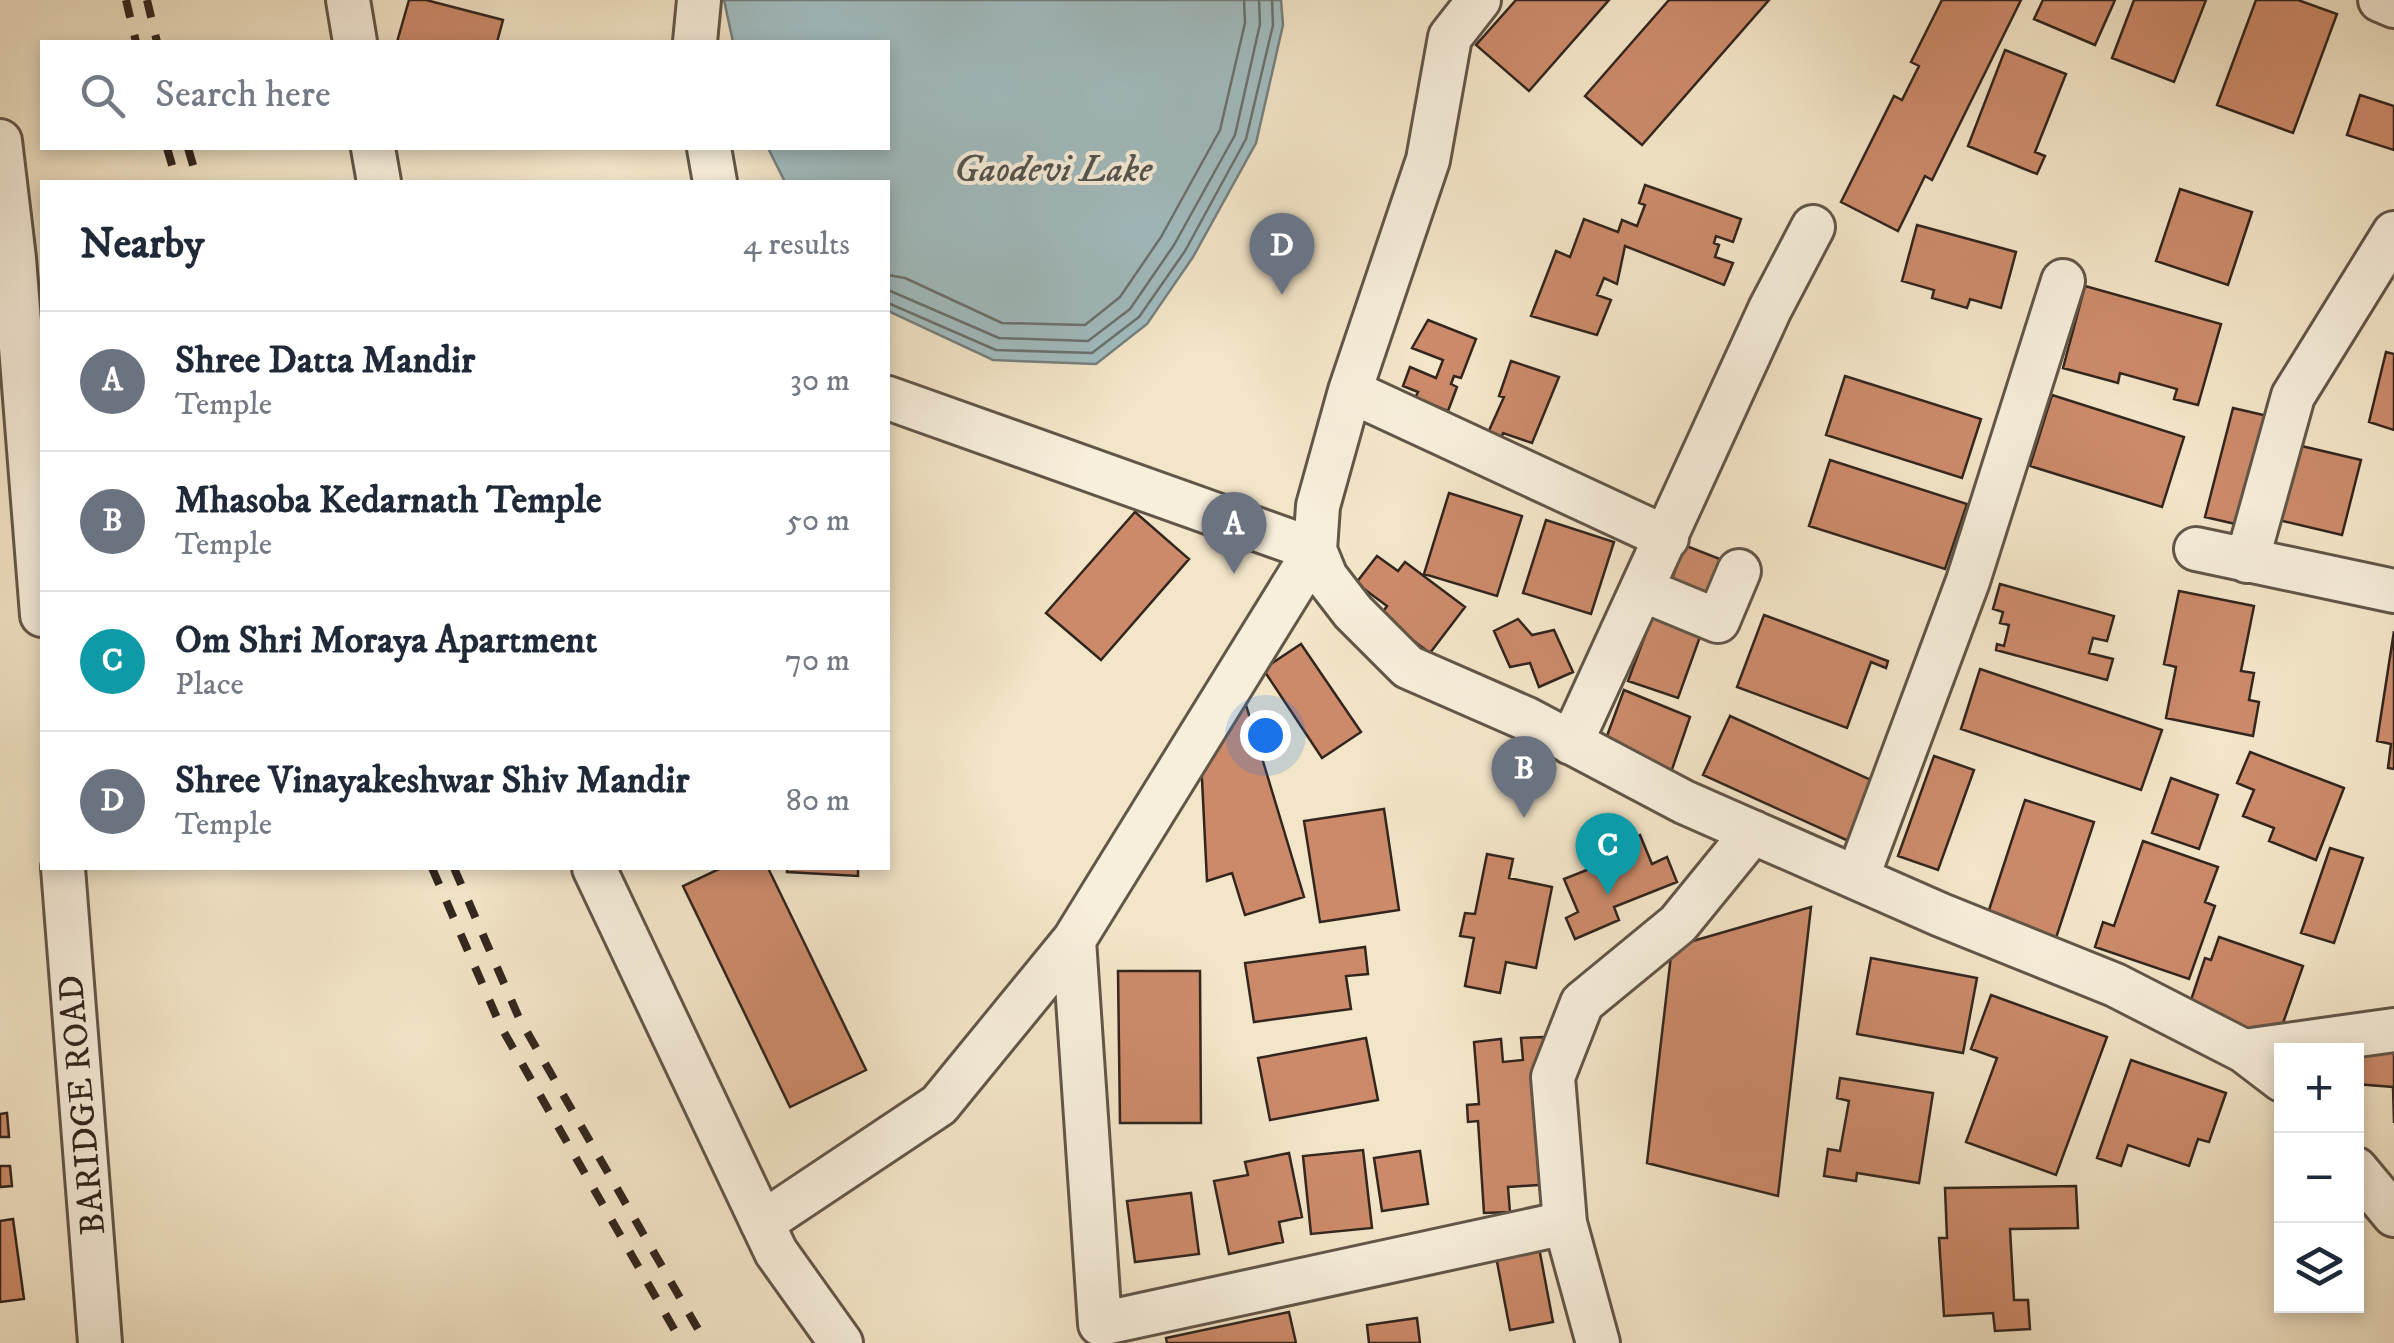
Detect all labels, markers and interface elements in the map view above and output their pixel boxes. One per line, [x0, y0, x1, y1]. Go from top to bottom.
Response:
search box [40, 40, 890, 150]
icon: search [75, 68, 130, 123]
text: Search here [155, 71, 331, 119]
water label: Gaodevi Lake [954, 146, 1153, 194]
pin: D [1250, 212, 1314, 295]
text: Nearby [80, 219, 204, 271]
text: 4 results [743, 225, 850, 265]
text: Shree Datta Mandir [175, 337, 475, 385]
text: A [102, 361, 123, 401]
text: 30 m [790, 361, 850, 401]
text: Temple [175, 385, 272, 425]
text: Mhasoba Kedarnath Temple [175, 477, 602, 525]
pin: A [1202, 492, 1266, 574]
text: B [102, 501, 123, 541]
text: 50 m [786, 501, 850, 541]
text: Temple [175, 525, 272, 565]
text: Om Shri Moraya Apartment [175, 617, 597, 665]
text: C [102, 641, 123, 681]
text: 70 m [785, 641, 850, 681]
text: Place [175, 665, 244, 705]
your location [1240, 710, 1291, 761]
pin: B [1492, 736, 1556, 818]
text: Shree Vinayakeshwar Shiv Mandir [175, 757, 689, 805]
text: D [101, 781, 124, 821]
text: 80 m [786, 781, 850, 821]
text: Temple [175, 805, 272, 845]
pin: C [1576, 812, 1640, 895]
street label: BARIDGE ROAD [50, 973, 116, 1237]
map controls [2274, 1043, 2364, 1313]
button: + [2274, 1043, 2364, 1133]
button: − [2274, 1133, 2364, 1223]
button: layers [2274, 1223, 2364, 1313]

